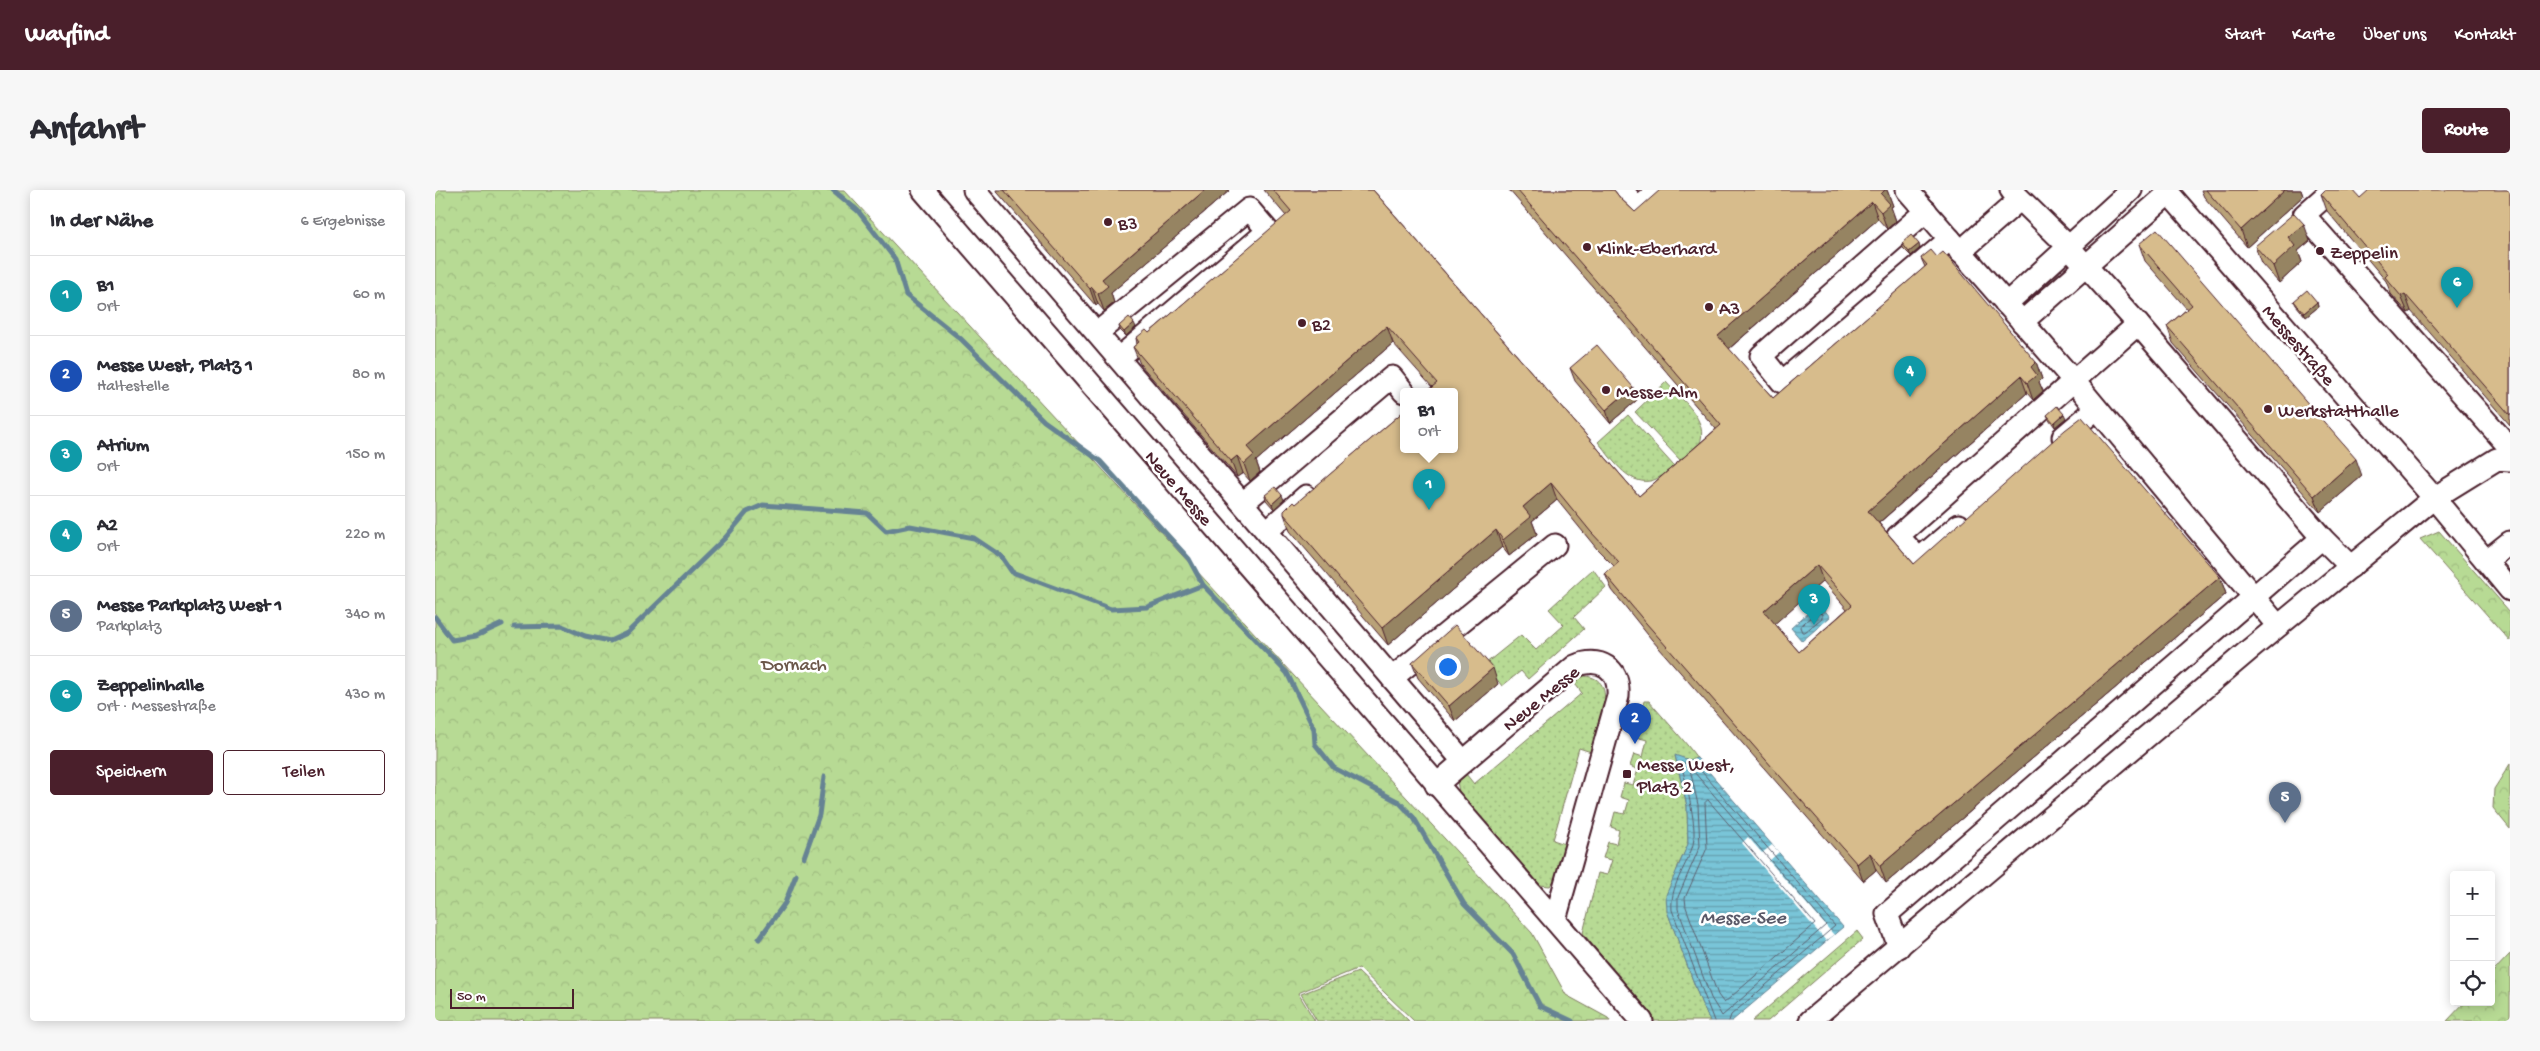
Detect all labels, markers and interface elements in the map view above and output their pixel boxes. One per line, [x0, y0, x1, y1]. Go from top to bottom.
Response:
text: Wayfind [25, 21, 109, 50]
text: Start [2225, 25, 2264, 46]
text: Karte [2292, 25, 2335, 46]
text: Über uns [2363, 25, 2426, 46]
text: Kontakt [2454, 25, 2515, 46]
button: Route [2422, 108, 2510, 153]
text: Anfahrt [30, 110, 143, 151]
text: In der Nähe [50, 210, 153, 235]
text: 6 Ergebnisse [301, 213, 385, 232]
place label: B3 [1117, 214, 1138, 237]
marker: B3 [1102, 216, 1114, 228]
place label: Klink-Eberhard [1597, 239, 1718, 262]
marker: Klink-Eberhard [1581, 241, 1593, 253]
place label: Zeppelin [2330, 243, 2398, 266]
marker: Zeppelin [2314, 245, 2326, 257]
pin: 6 [2441, 267, 2473, 308]
text: B1 [97, 275, 114, 298]
text: 1 [63, 286, 69, 305]
text: 60 m [353, 286, 385, 305]
text: Ort [97, 298, 119, 317]
place label: A3 [1719, 299, 1740, 322]
marker: A3 [1703, 301, 1715, 313]
street label: Messestraße [2256, 301, 2339, 392]
place label: B2 [1311, 315, 1331, 338]
marker: B2 [1296, 317, 1308, 329]
text: Messe West, Platz 1 [97, 355, 253, 378]
pin: 4 [1894, 356, 1926, 397]
text: 2 [62, 366, 70, 385]
text: 80 m [352, 366, 385, 385]
text: Haltestelle [97, 378, 169, 397]
place label: Messe-Alm [1616, 382, 1698, 405]
marker: Messe-Alm [1600, 384, 1612, 396]
popup [1400, 388, 1458, 453]
text: B1 [1418, 400, 1435, 423]
place label: Werkstatthalle [2278, 401, 2399, 424]
marker: Werkstatthalle [2262, 403, 2274, 415]
text: Ort [1418, 423, 1440, 442]
text: Atrium [97, 435, 149, 458]
text: 3 [62, 446, 70, 465]
text: 150 m [346, 446, 385, 465]
street label: Neue Messe [1138, 447, 1216, 532]
text: Ort [97, 458, 119, 477]
pin: 1 [1413, 469, 1445, 510]
text: A2 [97, 515, 118, 538]
text: 4 [62, 526, 70, 545]
text: 220 m [345, 526, 385, 545]
text: Ort [97, 538, 119, 557]
pin: 3 [1798, 584, 1830, 625]
text: Messe Parkplatz West 1 [97, 595, 282, 618]
text: 5 [62, 606, 70, 625]
text: 340 m [345, 606, 385, 625]
text: Parkplatz [97, 618, 161, 637]
your location [1435, 654, 1461, 680]
park label: Dornach [759, 655, 827, 678]
street label: Neue Messe [1499, 662, 1585, 738]
text: Zeppelinhalle [97, 675, 204, 698]
text: 6 [62, 686, 70, 705]
text: 430 m [345, 686, 385, 705]
text: Ort · Messestraße [97, 698, 216, 717]
pin: 2 [1619, 703, 1651, 744]
button: Speichern [50, 750, 213, 795]
button: Teilen [223, 750, 385, 795]
place label: Messe West, Platz 2 [1636, 755, 1735, 800]
marker: Messe West, Platz 2 [1621, 768, 1633, 780]
pin: 5 [2269, 782, 2301, 823]
map controls [2450, 871, 2495, 1006]
button: + [2450, 871, 2495, 916]
water label: Messe-See [1700, 908, 1786, 931]
button: − [2450, 916, 2495, 961]
button: locate [2450, 961, 2495, 1006]
scale bar [450, 986, 574, 1009]
text: 50 m [457, 989, 486, 1006]

